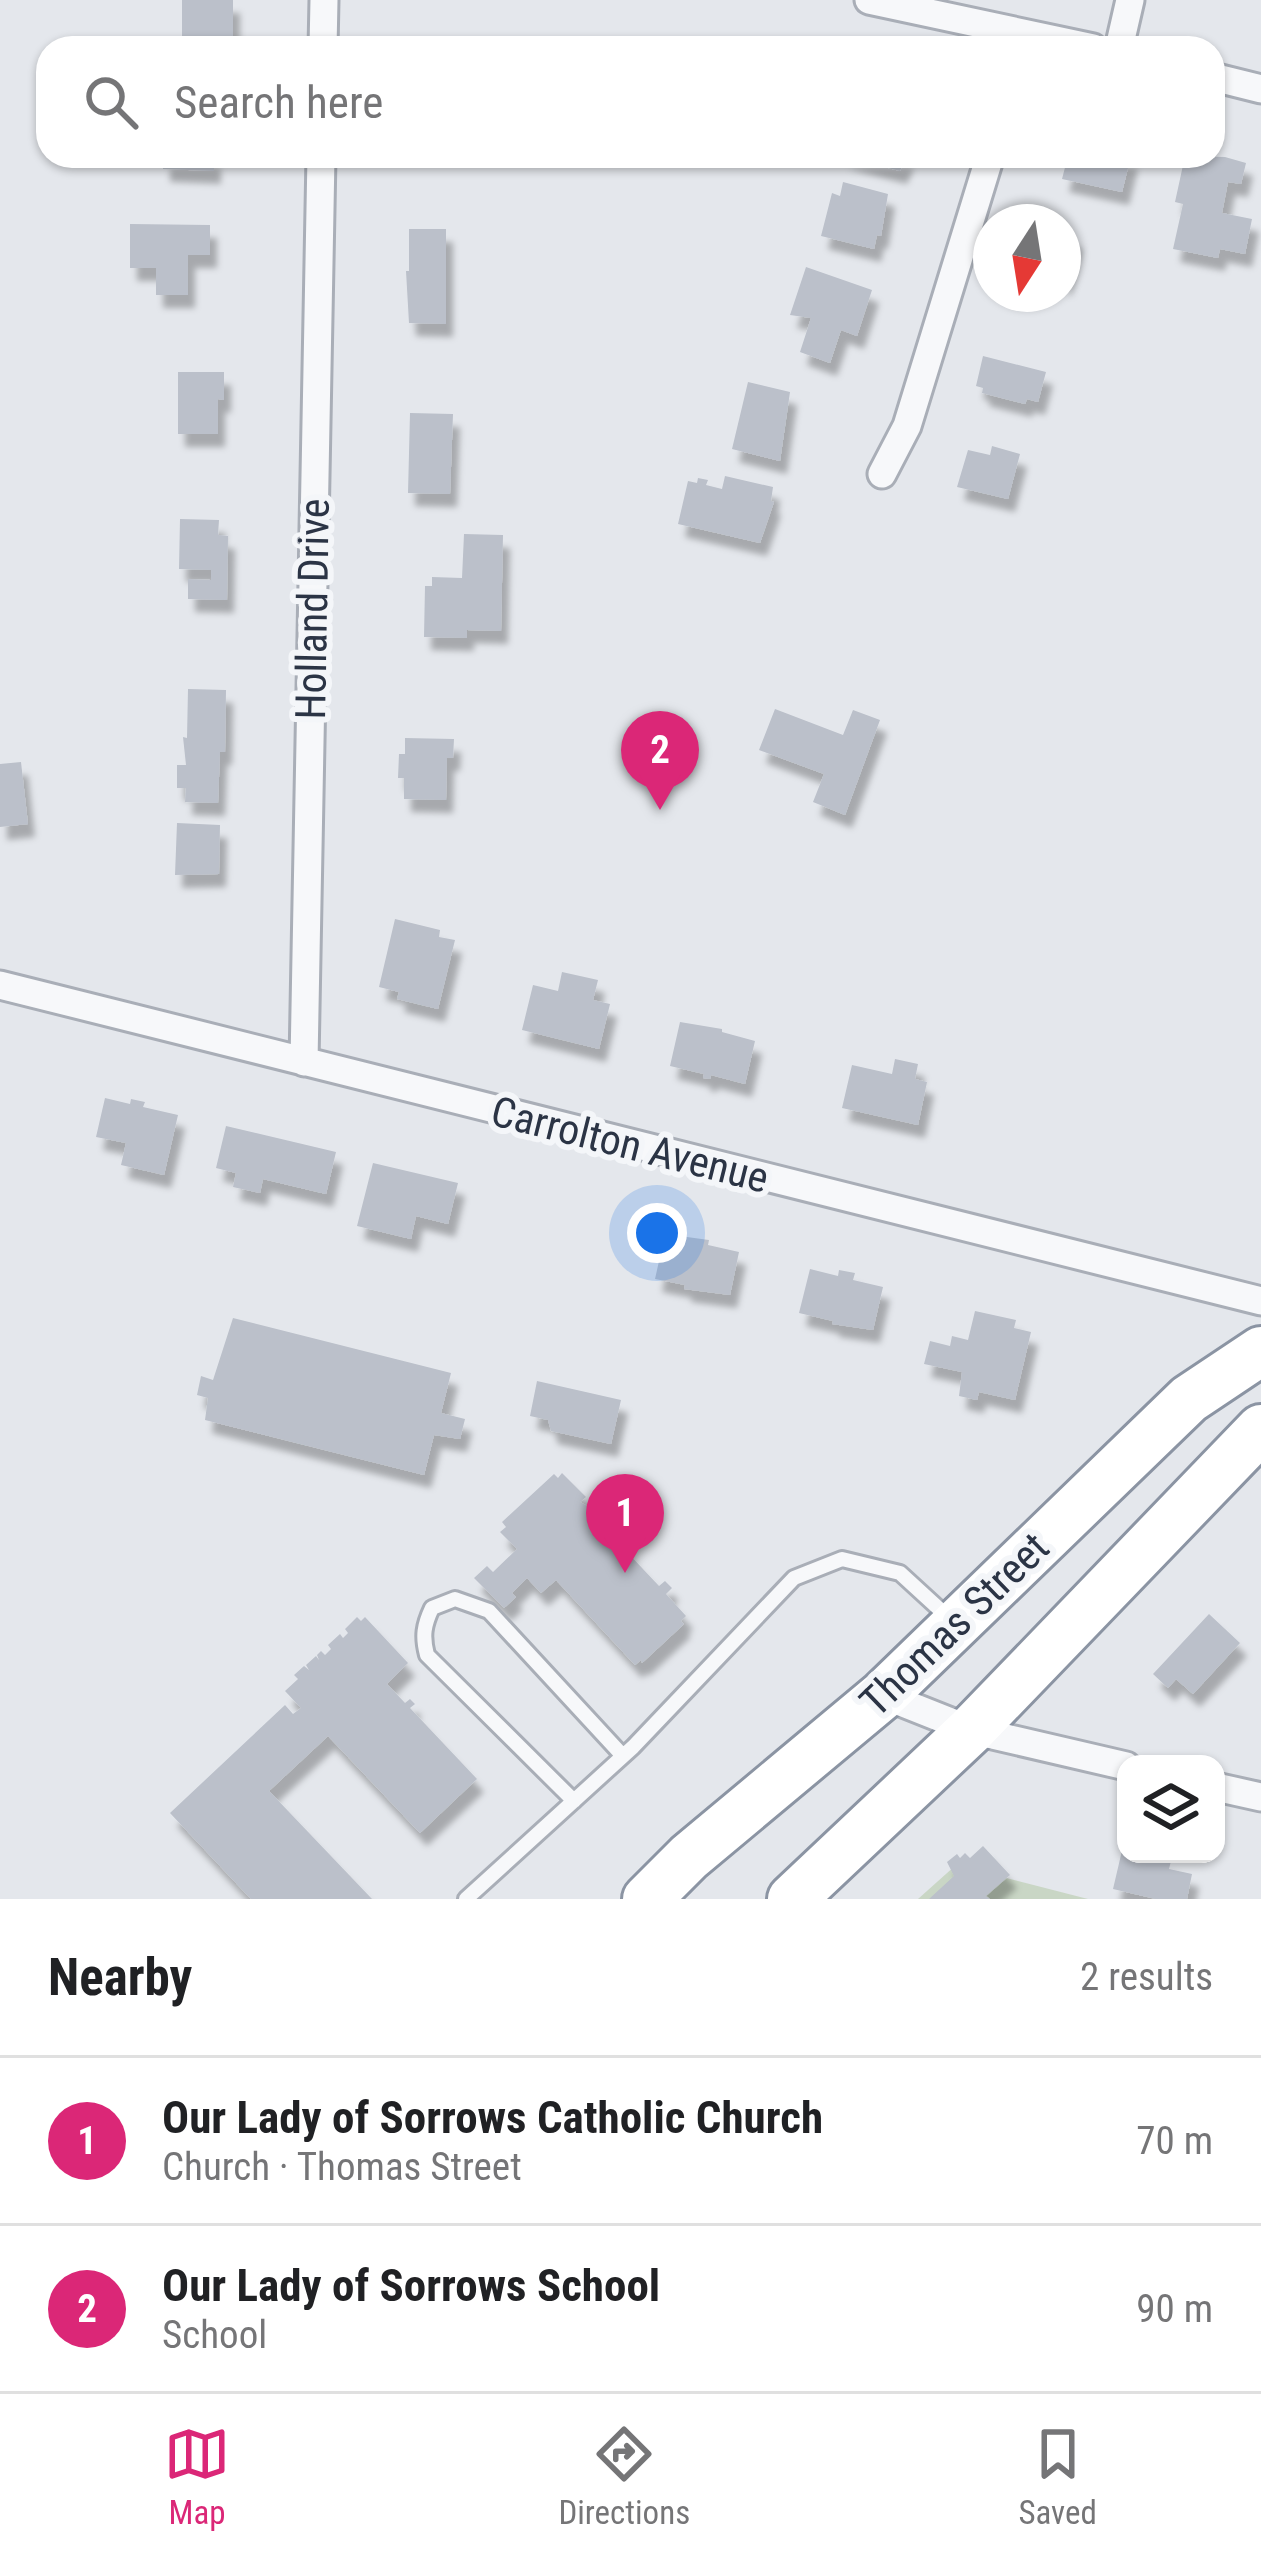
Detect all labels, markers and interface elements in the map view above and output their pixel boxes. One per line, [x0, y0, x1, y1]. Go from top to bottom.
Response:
search box [36, 36, 1225, 168]
icon: search [78, 69, 144, 135]
text: Search here [174, 76, 383, 129]
north arrow [973, 204, 1081, 312]
street label: Holland Drive [286, 498, 339, 720]
pin: 2 [621, 711, 699, 810]
street label: Carrolton Avenue [486, 1086, 774, 1203]
your location [627, 1203, 687, 1263]
pin: 1 [586, 1474, 664, 1573]
street label: Thomas Street [850, 1523, 1058, 1726]
map controls [1117, 1755, 1225, 1863]
button: layers [1117, 1755, 1225, 1863]
text: Nearby [48, 1948, 192, 2007]
text: 2 results [1080, 1954, 1213, 2000]
text: Our Lady of Sorrows Catholic Church [162, 2091, 823, 2144]
text: 1 [77, 2118, 97, 2164]
text: 70 m [1136, 2118, 1213, 2164]
text: Church · Thomas Street [162, 2144, 522, 2190]
text: Our Lady of Sorrows School [162, 2259, 660, 2312]
text: 2 [77, 2286, 97, 2332]
text: 90 m [1136, 2286, 1213, 2332]
text: School [162, 2312, 267, 2358]
tab: Map [164, 2421, 230, 2532]
tab: Directions [558, 2421, 690, 2532]
tab: Saved [1018, 2421, 1097, 2532]

